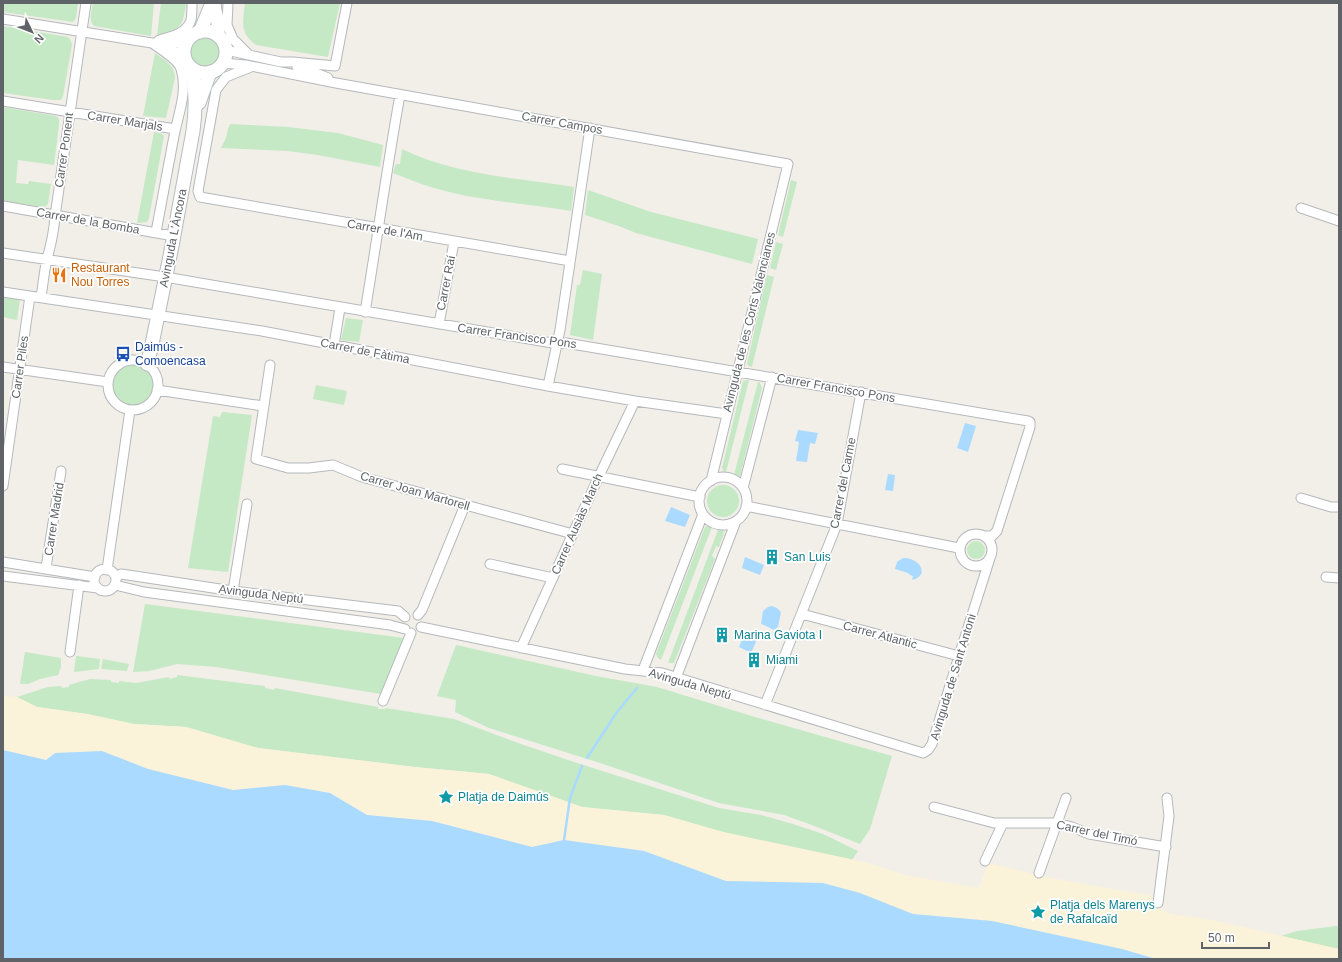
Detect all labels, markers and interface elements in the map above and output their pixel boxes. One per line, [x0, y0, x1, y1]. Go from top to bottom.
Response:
north arrow [12, 12, 52, 52]
text: N [32, 32, 46, 46]
street label: Carrer Marjals [86, 108, 164, 134]
street label: Carrer Campos [520, 109, 604, 137]
street label: Carrer Ponent [52, 111, 76, 188]
street label: Avinguda L'Àncora [156, 187, 189, 288]
street label: Carrer de la Bomba [35, 205, 141, 237]
street label: Carrer de l'Am [346, 216, 424, 244]
street label: Avinguda de les Corts Valencianes [720, 231, 778, 413]
street label: Carrer Raí [434, 254, 458, 312]
place label: Restaurant Nou Torres [71, 261, 130, 289]
restaurant icon: Restaurant Nou Torres [50, 266, 68, 284]
street label: Carrer Francisco Pons [457, 321, 577, 351]
street label: Carrer Piles [9, 335, 31, 399]
street label: Carrer de Fàtima [319, 335, 411, 367]
place label: Daimús - Comoencasa [135, 340, 206, 368]
bus stop icon: Daimús - Comoencasa [114, 345, 132, 363]
street label: Carrer Francisco Pons [776, 371, 896, 405]
street label: Carrer del Carme [827, 436, 859, 530]
street label: Carrer Joan Martorell [359, 469, 471, 513]
street label: Carrer Ausiàs March [548, 471, 606, 577]
street label: Carrer Madrid [41, 481, 67, 557]
building icon: San Luis [763, 548, 781, 566]
place label: San Luis [784, 550, 831, 564]
street label: Avinguda Neptú [218, 582, 304, 606]
street label: Avinguda de Sant Antoni [927, 612, 979, 742]
street label: Carrer Atlantic [841, 618, 919, 652]
building icon: Marina Gaviota I [713, 626, 731, 644]
place label: Marina Gaviota I [734, 628, 822, 642]
building icon: Miami [745, 651, 763, 669]
place label: Miami [766, 653, 798, 667]
street label: Avinguda Neptú [647, 666, 733, 702]
place icon: Platja de Daimús [437, 788, 455, 806]
place label: Platja de Daimús [458, 790, 549, 804]
street label: Carrer del Timó [1055, 818, 1139, 849]
place label: Platja dels Marenys de Rafalcaïd [1050, 898, 1155, 926]
place icon: Platja dels Marenys de Rafalcaïd [1029, 903, 1047, 921]
scale bar [1202, 924, 1269, 950]
text: 50 m [1208, 931, 1235, 945]

